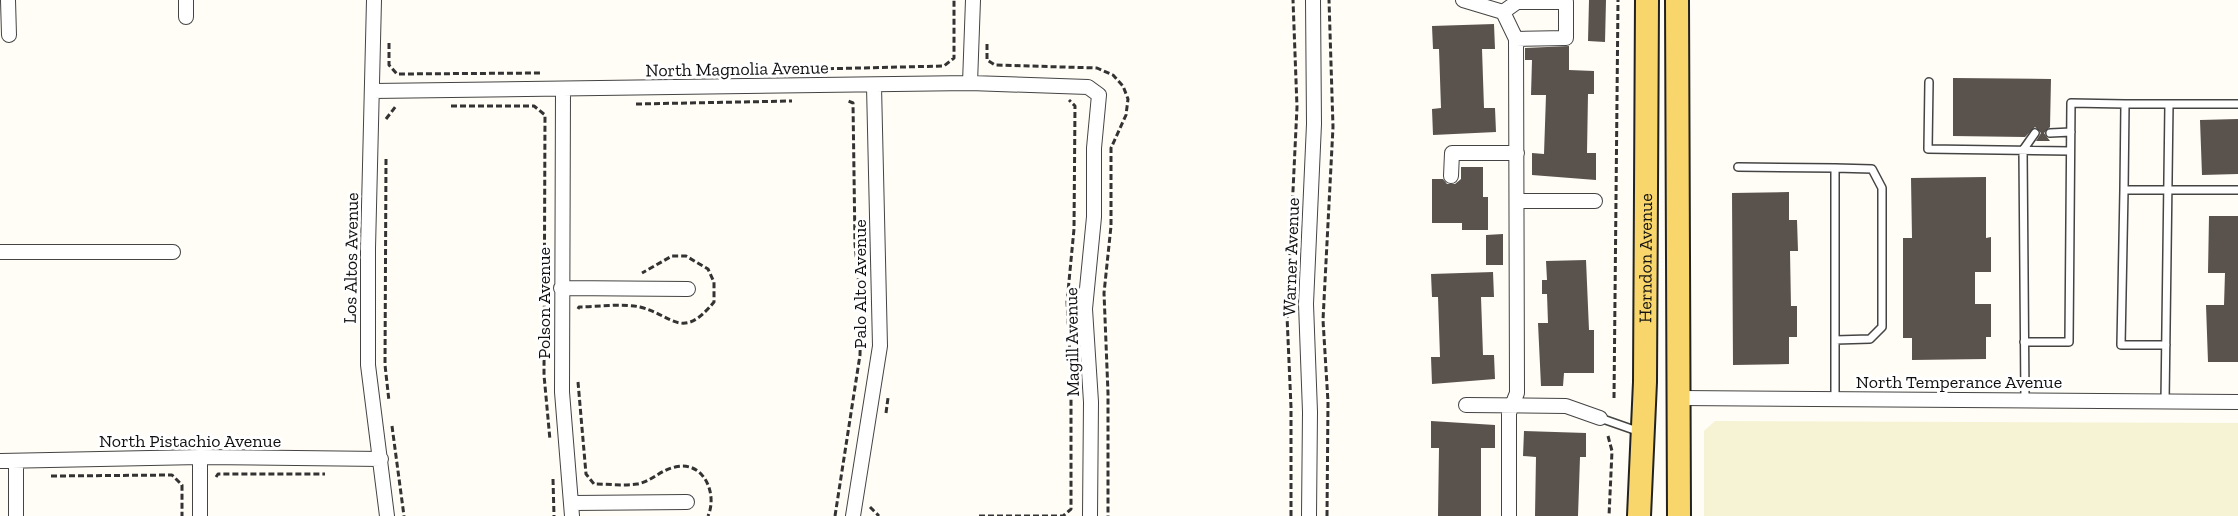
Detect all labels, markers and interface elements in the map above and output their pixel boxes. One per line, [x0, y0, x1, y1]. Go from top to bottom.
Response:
street label: North Magnolia Avenue [645, 56, 829, 82]
street label: Los Altos Avenue [339, 192, 363, 324]
street label: Herndon Avenue [1634, 193, 1657, 323]
street label: Warner Avenue [1278, 197, 1304, 317]
street label: Palo Alto Avenue [849, 219, 871, 349]
street label: Polson Avenue [533, 247, 555, 359]
street label: Magill Avenue [1060, 287, 1084, 397]
street label: North Temperance Avenue [1856, 371, 2062, 393]
street label: North Pistachio Avenue [99, 430, 281, 452]

